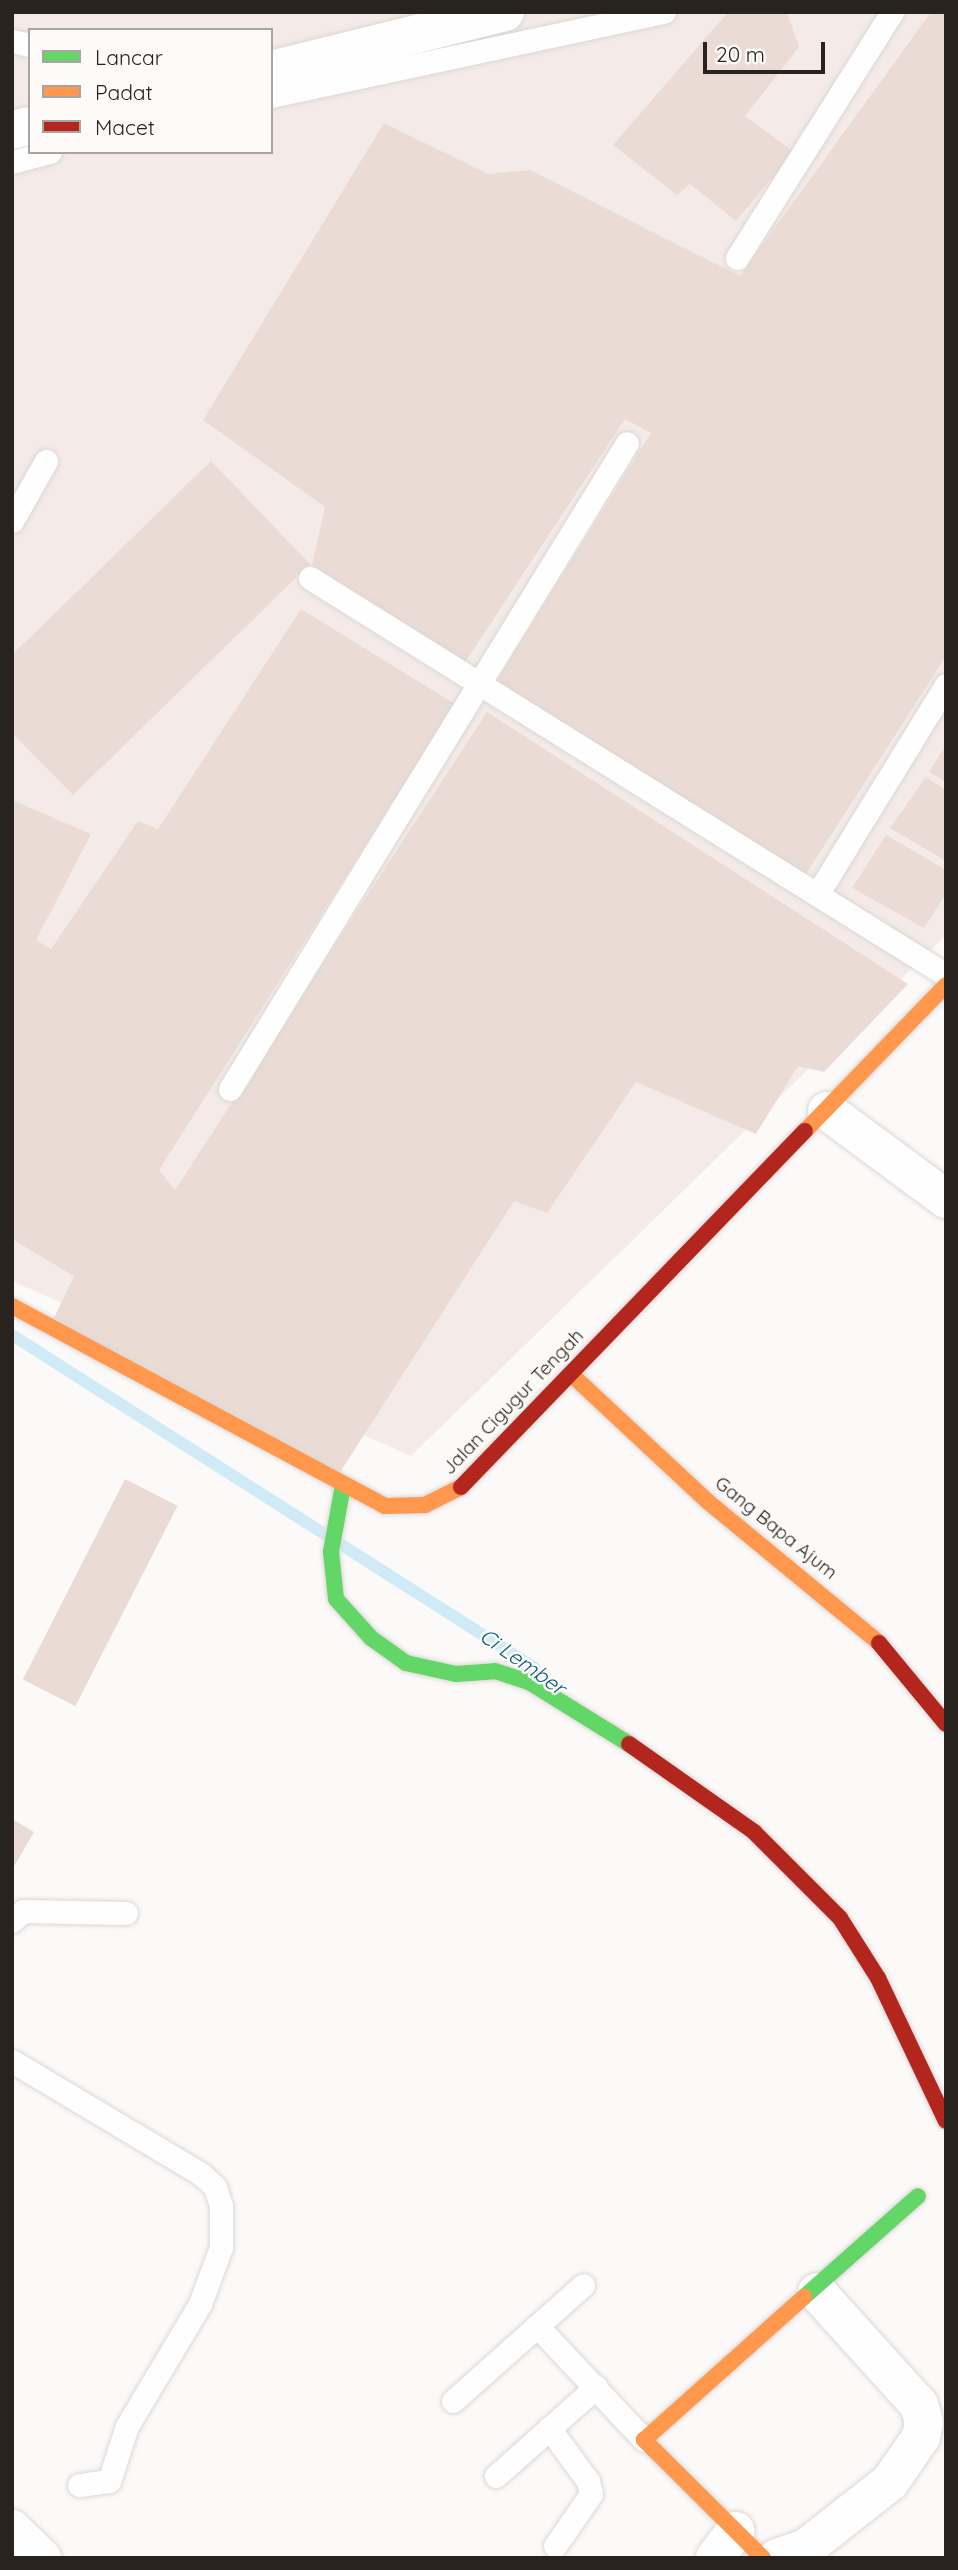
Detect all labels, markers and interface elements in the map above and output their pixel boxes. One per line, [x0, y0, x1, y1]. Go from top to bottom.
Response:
legend [28, 28, 273, 154]
scale bar [706, 28, 828, 72]
text: 20 m [716, 41, 765, 67]
text: Lancar [95, 44, 163, 70]
text: Padat [95, 79, 153, 105]
text: Macet [95, 114, 155, 140]
street label: Jalan Cigugur Tengah [438, 1325, 588, 1479]
street label: Gang Bapa Ajum [710, 1472, 842, 1584]
water label: Ci Lember [475, 1622, 571, 1700]

